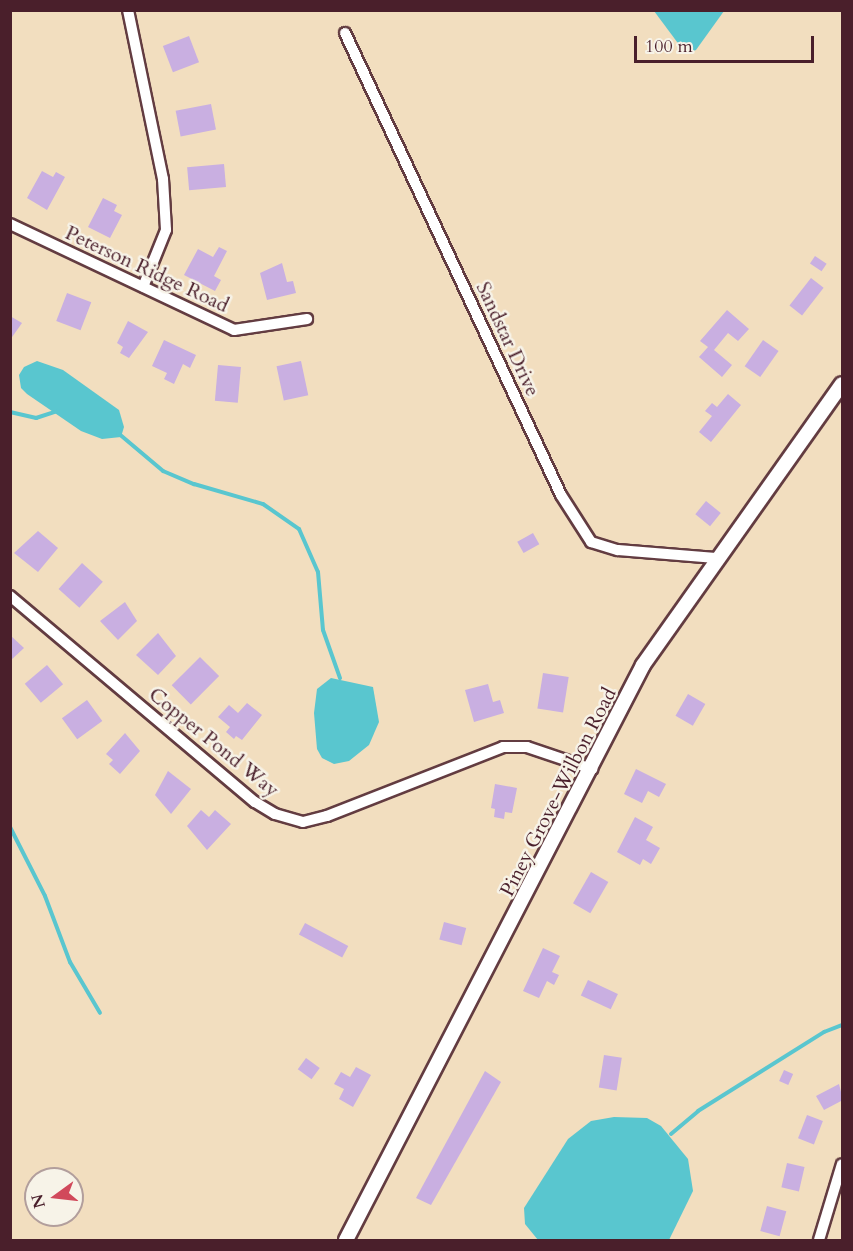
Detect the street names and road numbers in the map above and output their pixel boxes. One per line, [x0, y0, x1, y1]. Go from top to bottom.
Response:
street label: Peterson Ridge Road [61, 221, 233, 317]
street label: Sandstar Drive [471, 278, 545, 400]
street label: Copper Pond Way [144, 682, 284, 802]
street label: Piney Grove-Wilbon Road [495, 684, 621, 900]

